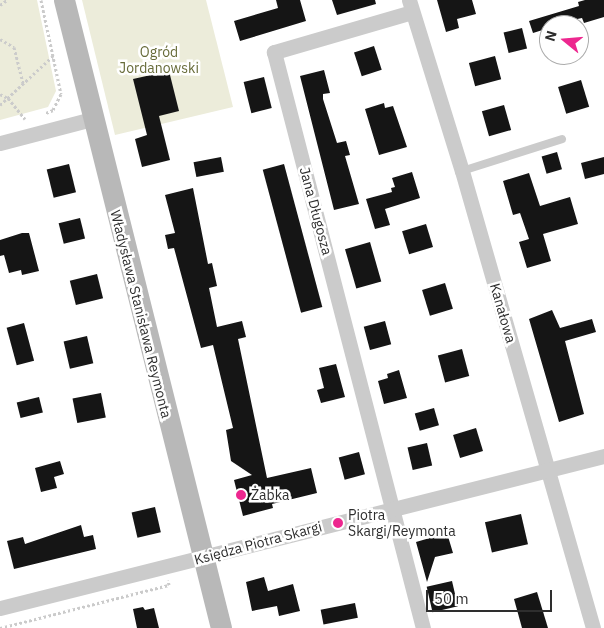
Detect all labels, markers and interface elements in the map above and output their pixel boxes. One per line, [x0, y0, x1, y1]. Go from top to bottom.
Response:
north arrow [539, 15, 589, 65]
text: N [541, 28, 561, 43]
park label: Ogród Jordanowski [119, 44, 199, 76]
street label: Jana Długosza [296, 165, 336, 257]
street label: Władysława Stanisława Reymonta [107, 208, 175, 420]
street label: Kanałowa [486, 281, 520, 345]
place label: Żabka [251, 487, 289, 503]
marker: Żabka [235, 489, 247, 501]
place label: Piotra Skargi/Reymonta [348, 507, 456, 540]
marker: Piotra Skargi/Reymonta [332, 517, 344, 529]
street label: Księdza Piotra Skargi [192, 518, 324, 568]
scale bar [429, 580, 555, 612]
text: 50 m [434, 589, 469, 608]

